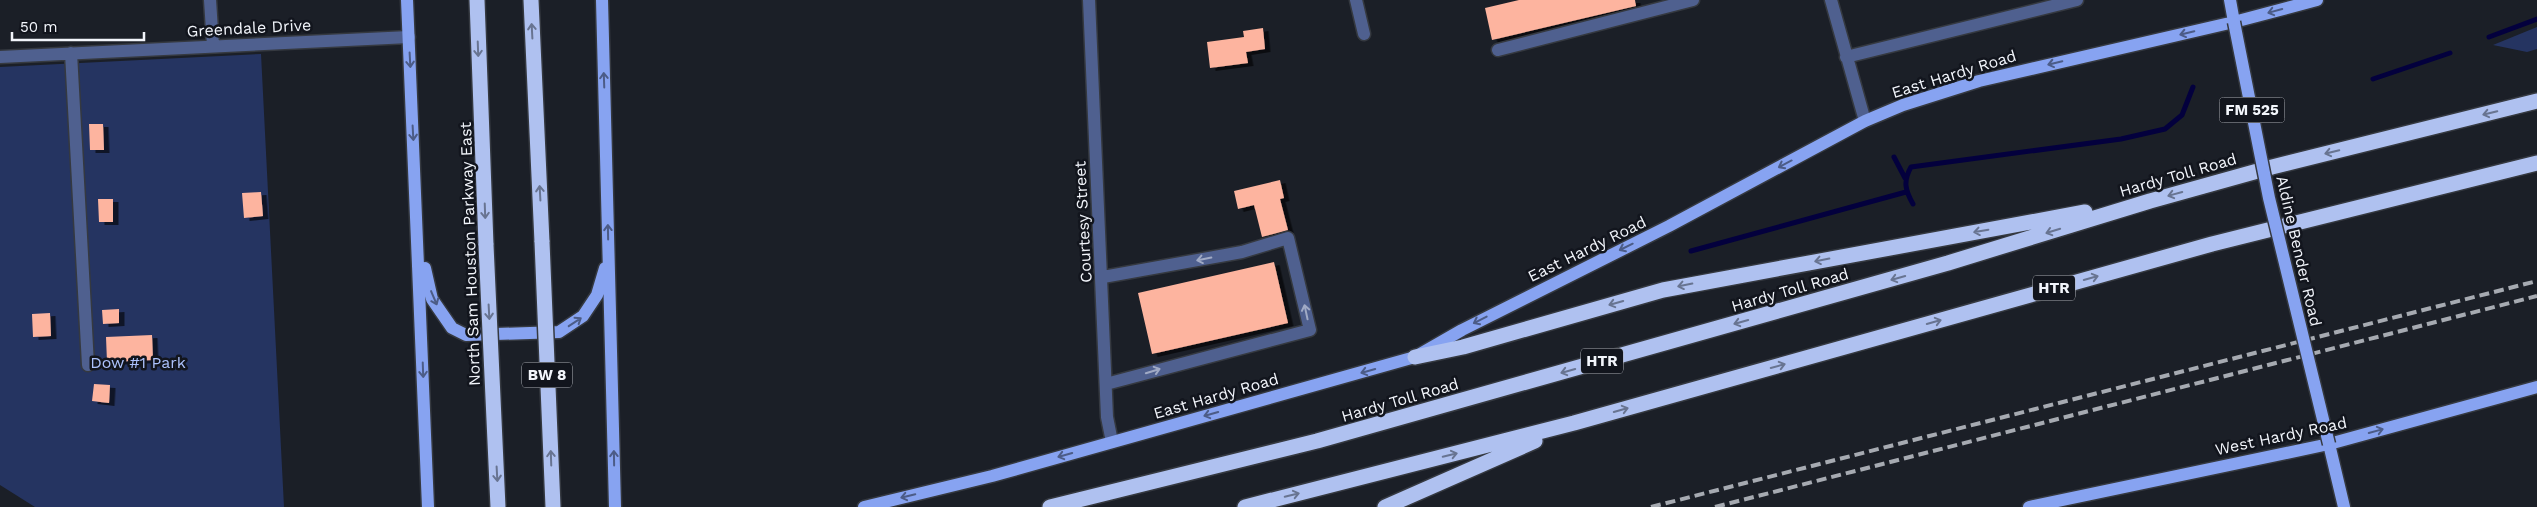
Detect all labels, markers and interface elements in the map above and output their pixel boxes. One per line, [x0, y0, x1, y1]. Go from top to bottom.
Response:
one-way arrow [2268, 7, 2284, 16]
scale bar [12, 10, 145, 42]
street label: Greendale Drive [186, 15, 312, 41]
text: 50 m [20, 18, 57, 36]
one-way arrow [528, 23, 537, 39]
one-way arrow [2179, 29, 2195, 38]
one-way arrow [474, 40, 483, 56]
street label: East Hardy Road [1889, 46, 2019, 102]
one-way arrow [405, 52, 415, 68]
one-way arrow [2048, 59, 2064, 68]
one-way arrow [600, 72, 609, 88]
road number: FM 525 [2220, 98, 2284, 122]
one-way arrow [2482, 109, 2498, 118]
street label: North Sam Houston Parkway East [456, 121, 484, 386]
one-way arrow [409, 125, 418, 141]
one-way arrow [2325, 148, 2341, 157]
street label: Hardy Toll Road [2117, 149, 2239, 201]
street label: Courtesy Street [1070, 160, 1096, 283]
one-way arrow [1778, 160, 1793, 169]
street label: Aldine Bender Road [2272, 174, 2326, 328]
one-way arrow [535, 186, 544, 202]
one-way arrow [2167, 189, 2183, 199]
one-way arrow [480, 203, 489, 219]
street label: East Hardy Road [1525, 212, 1649, 286]
one-way arrow [604, 225, 613, 241]
one-way arrow [1974, 226, 1990, 236]
one-way arrow [2046, 226, 2062, 236]
one-way arrow [1618, 243, 1633, 253]
one-way arrow [1196, 255, 1212, 264]
one-way arrow [1814, 255, 1830, 265]
street label: Hardy Toll Road [1729, 264, 1851, 316]
one-way arrow [1890, 273, 1906, 283]
one-way arrow [2082, 273, 2098, 283]
road number: HTR [2033, 276, 2075, 300]
one-way arrow [1678, 281, 1694, 291]
one-way arrow [429, 290, 439, 305]
one-way arrow [1608, 299, 1624, 308]
one-way arrow [485, 303, 494, 319]
one-way arrow [1301, 304, 1310, 320]
one-way arrow [1473, 315, 1488, 325]
one-way arrow [567, 316, 581, 326]
one-way arrow [1734, 317, 1750, 327]
one-way arrow [1926, 317, 1942, 327]
road number: HTR [1581, 348, 1623, 374]
park label: Dow #1 Park [90, 353, 186, 372]
one-way arrow [1769, 361, 1785, 370]
one-way arrow [418, 362, 428, 378]
road number: BW 8 [522, 362, 572, 388]
one-way arrow [1145, 366, 1161, 375]
one-way arrow [1360, 366, 1376, 376]
one-way arrow [1561, 366, 1577, 376]
street label: East Hardy Road [1151, 369, 1281, 423]
street label: Hardy Toll Road [1339, 374, 1461, 426]
one-way arrow [1613, 405, 1629, 414]
one-way arrow [1204, 410, 1220, 420]
street label: West Hardy Road [2213, 413, 2349, 459]
one-way arrow [2367, 426, 2383, 435]
one-way arrow [1441, 450, 1457, 459]
one-way arrow [546, 451, 555, 467]
one-way arrow [609, 451, 619, 467]
one-way arrow [1058, 451, 1074, 461]
one-way arrow [492, 466, 501, 482]
one-way arrow [1284, 490, 1300, 499]
one-way arrow [901, 492, 917, 501]

